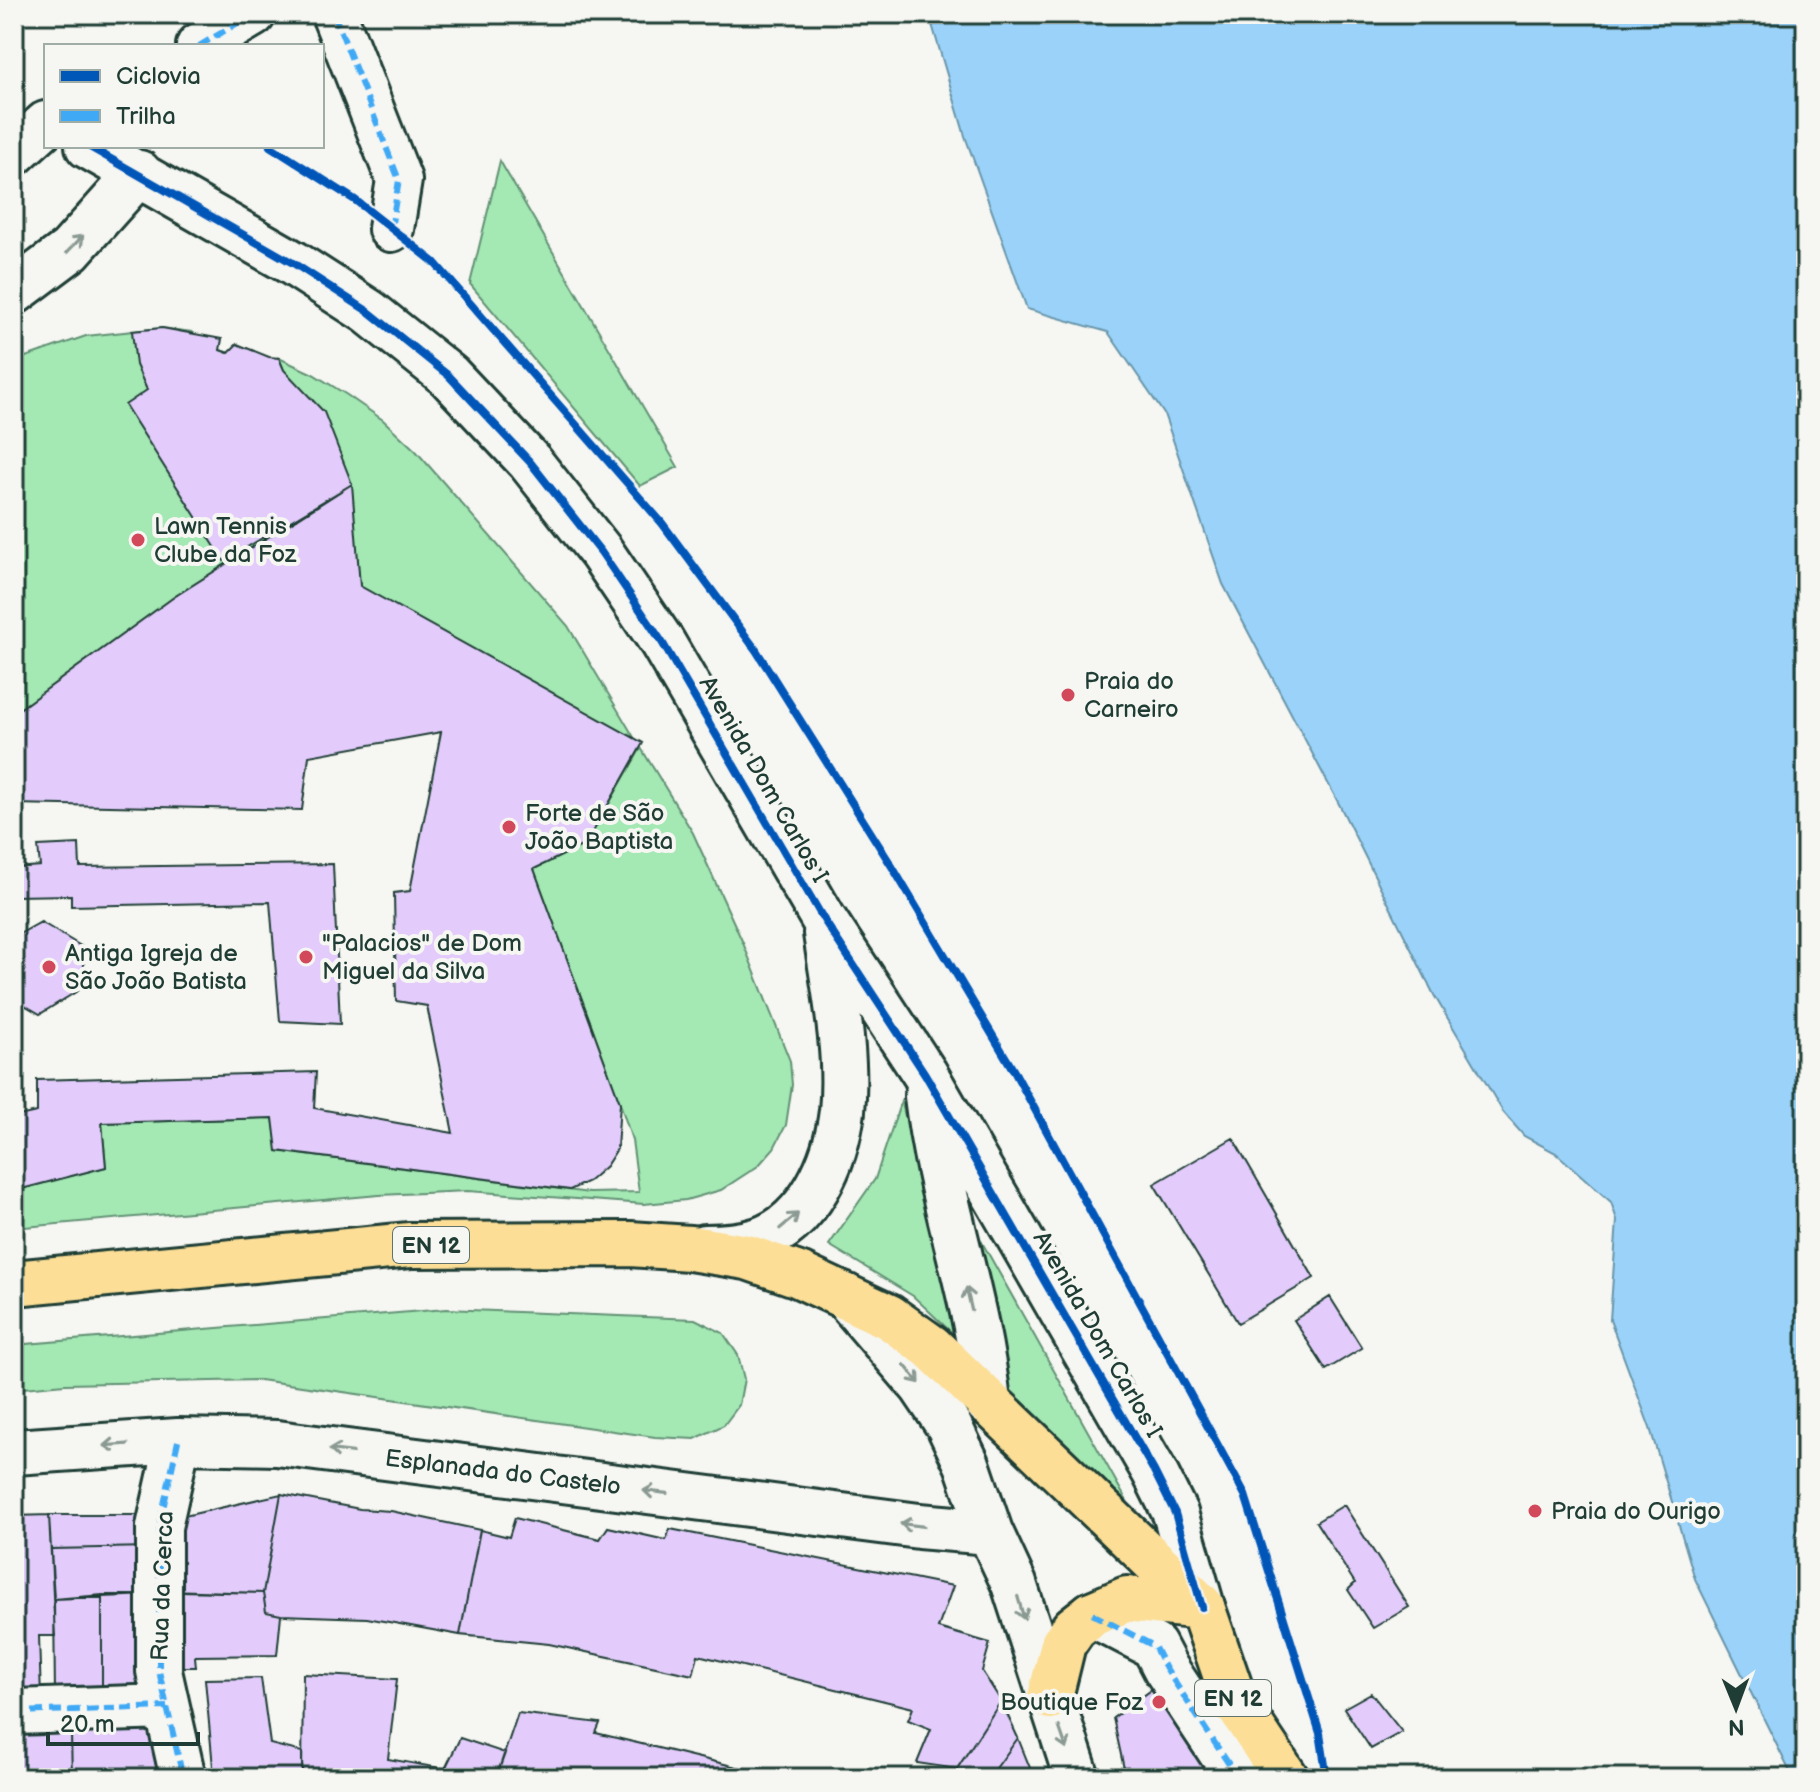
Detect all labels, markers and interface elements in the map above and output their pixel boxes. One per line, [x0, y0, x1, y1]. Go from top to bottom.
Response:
legend [44, 44, 324, 148]
text: Ciclovia [116, 62, 201, 91]
text: Trilha [116, 102, 176, 131]
one-way arrow [65, 235, 84, 254]
place label: Lawn Tennis Clube da Foz [154, 512, 297, 569]
marker: Lawn Tennis Clube da Foz [129, 531, 147, 549]
place label: Praia do Carneiro [1084, 667, 1179, 724]
street label: Avenida Dom Carlos I [693, 671, 835, 888]
marker: Praia do Carneiro [1059, 686, 1077, 704]
place label: Forte de São João Baptista [525, 799, 673, 856]
marker: Forte de São João Baptista [500, 818, 518, 836]
place label: "Palacios" de Dom Miguel da Silva [322, 929, 522, 986]
place label: Antiga Igreja de São João Batista [65, 939, 247, 996]
marker: "Palacios" de Dom Miguel da Silva [297, 948, 315, 966]
marker: Antiga Igreja de São João Batista [40, 958, 58, 976]
one-way arrow [778, 1212, 799, 1230]
street label: Avenida Dom Carlos I [1027, 1226, 1169, 1443]
road number: EN 12 [393, 1227, 469, 1263]
one-way arrow [961, 1287, 976, 1313]
one-way arrow [904, 1363, 921, 1384]
one-way arrow [103, 1438, 129, 1453]
one-way arrow [328, 1444, 355, 1459]
street label: Esplanada do Castelo [383, 1444, 623, 1501]
one-way arrow [642, 1484, 668, 1499]
place label: Praia do Ourigo [1551, 1497, 1721, 1526]
marker: Praia do Ourigo [1526, 1502, 1544, 1520]
street label: Rua da Cerca [145, 1510, 180, 1662]
one-way arrow [900, 1518, 926, 1533]
one-way arrow [1014, 1595, 1029, 1621]
north arrow [1696, 1668, 1776, 1748]
road number: EN 12 [1195, 1680, 1271, 1716]
place label: Boutique Foz [1000, 1688, 1144, 1717]
marker: Boutique Foz [1150, 1693, 1168, 1711]
scale bar [48, 1696, 198, 1746]
text: 20 m [60, 1710, 115, 1739]
text: N [1728, 1713, 1745, 1740]
one-way arrow [1057, 1725, 1072, 1750]

